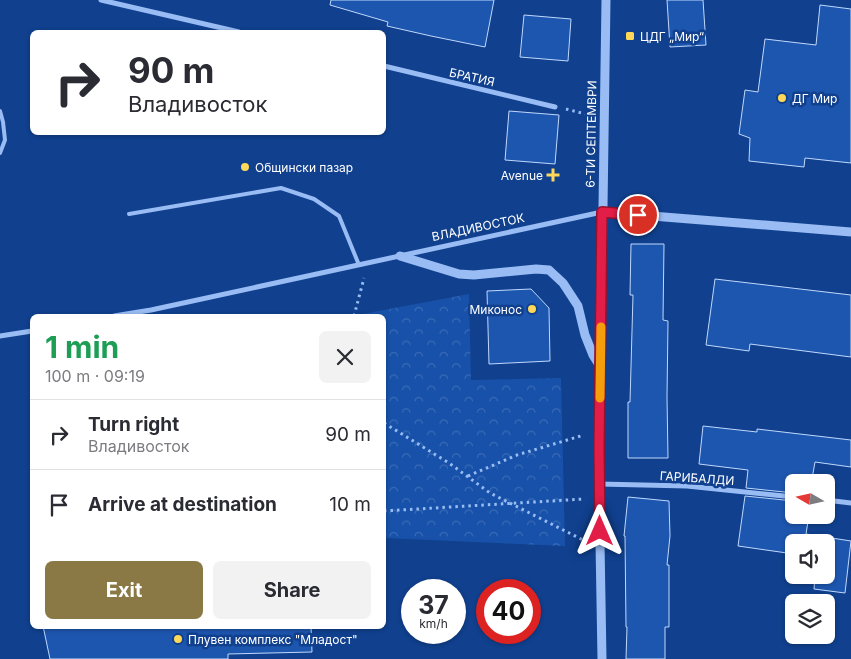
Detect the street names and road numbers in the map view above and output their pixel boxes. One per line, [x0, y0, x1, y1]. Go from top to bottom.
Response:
street label: БРАТИЯ [448, 64, 496, 90]
street label: 6-ТИ СЕПТЕМВРИ [583, 80, 599, 188]
street label: ВЛАДИВОСТОК [430, 210, 526, 244]
street label: ГАРИБАЛДИ [659, 468, 735, 488]

